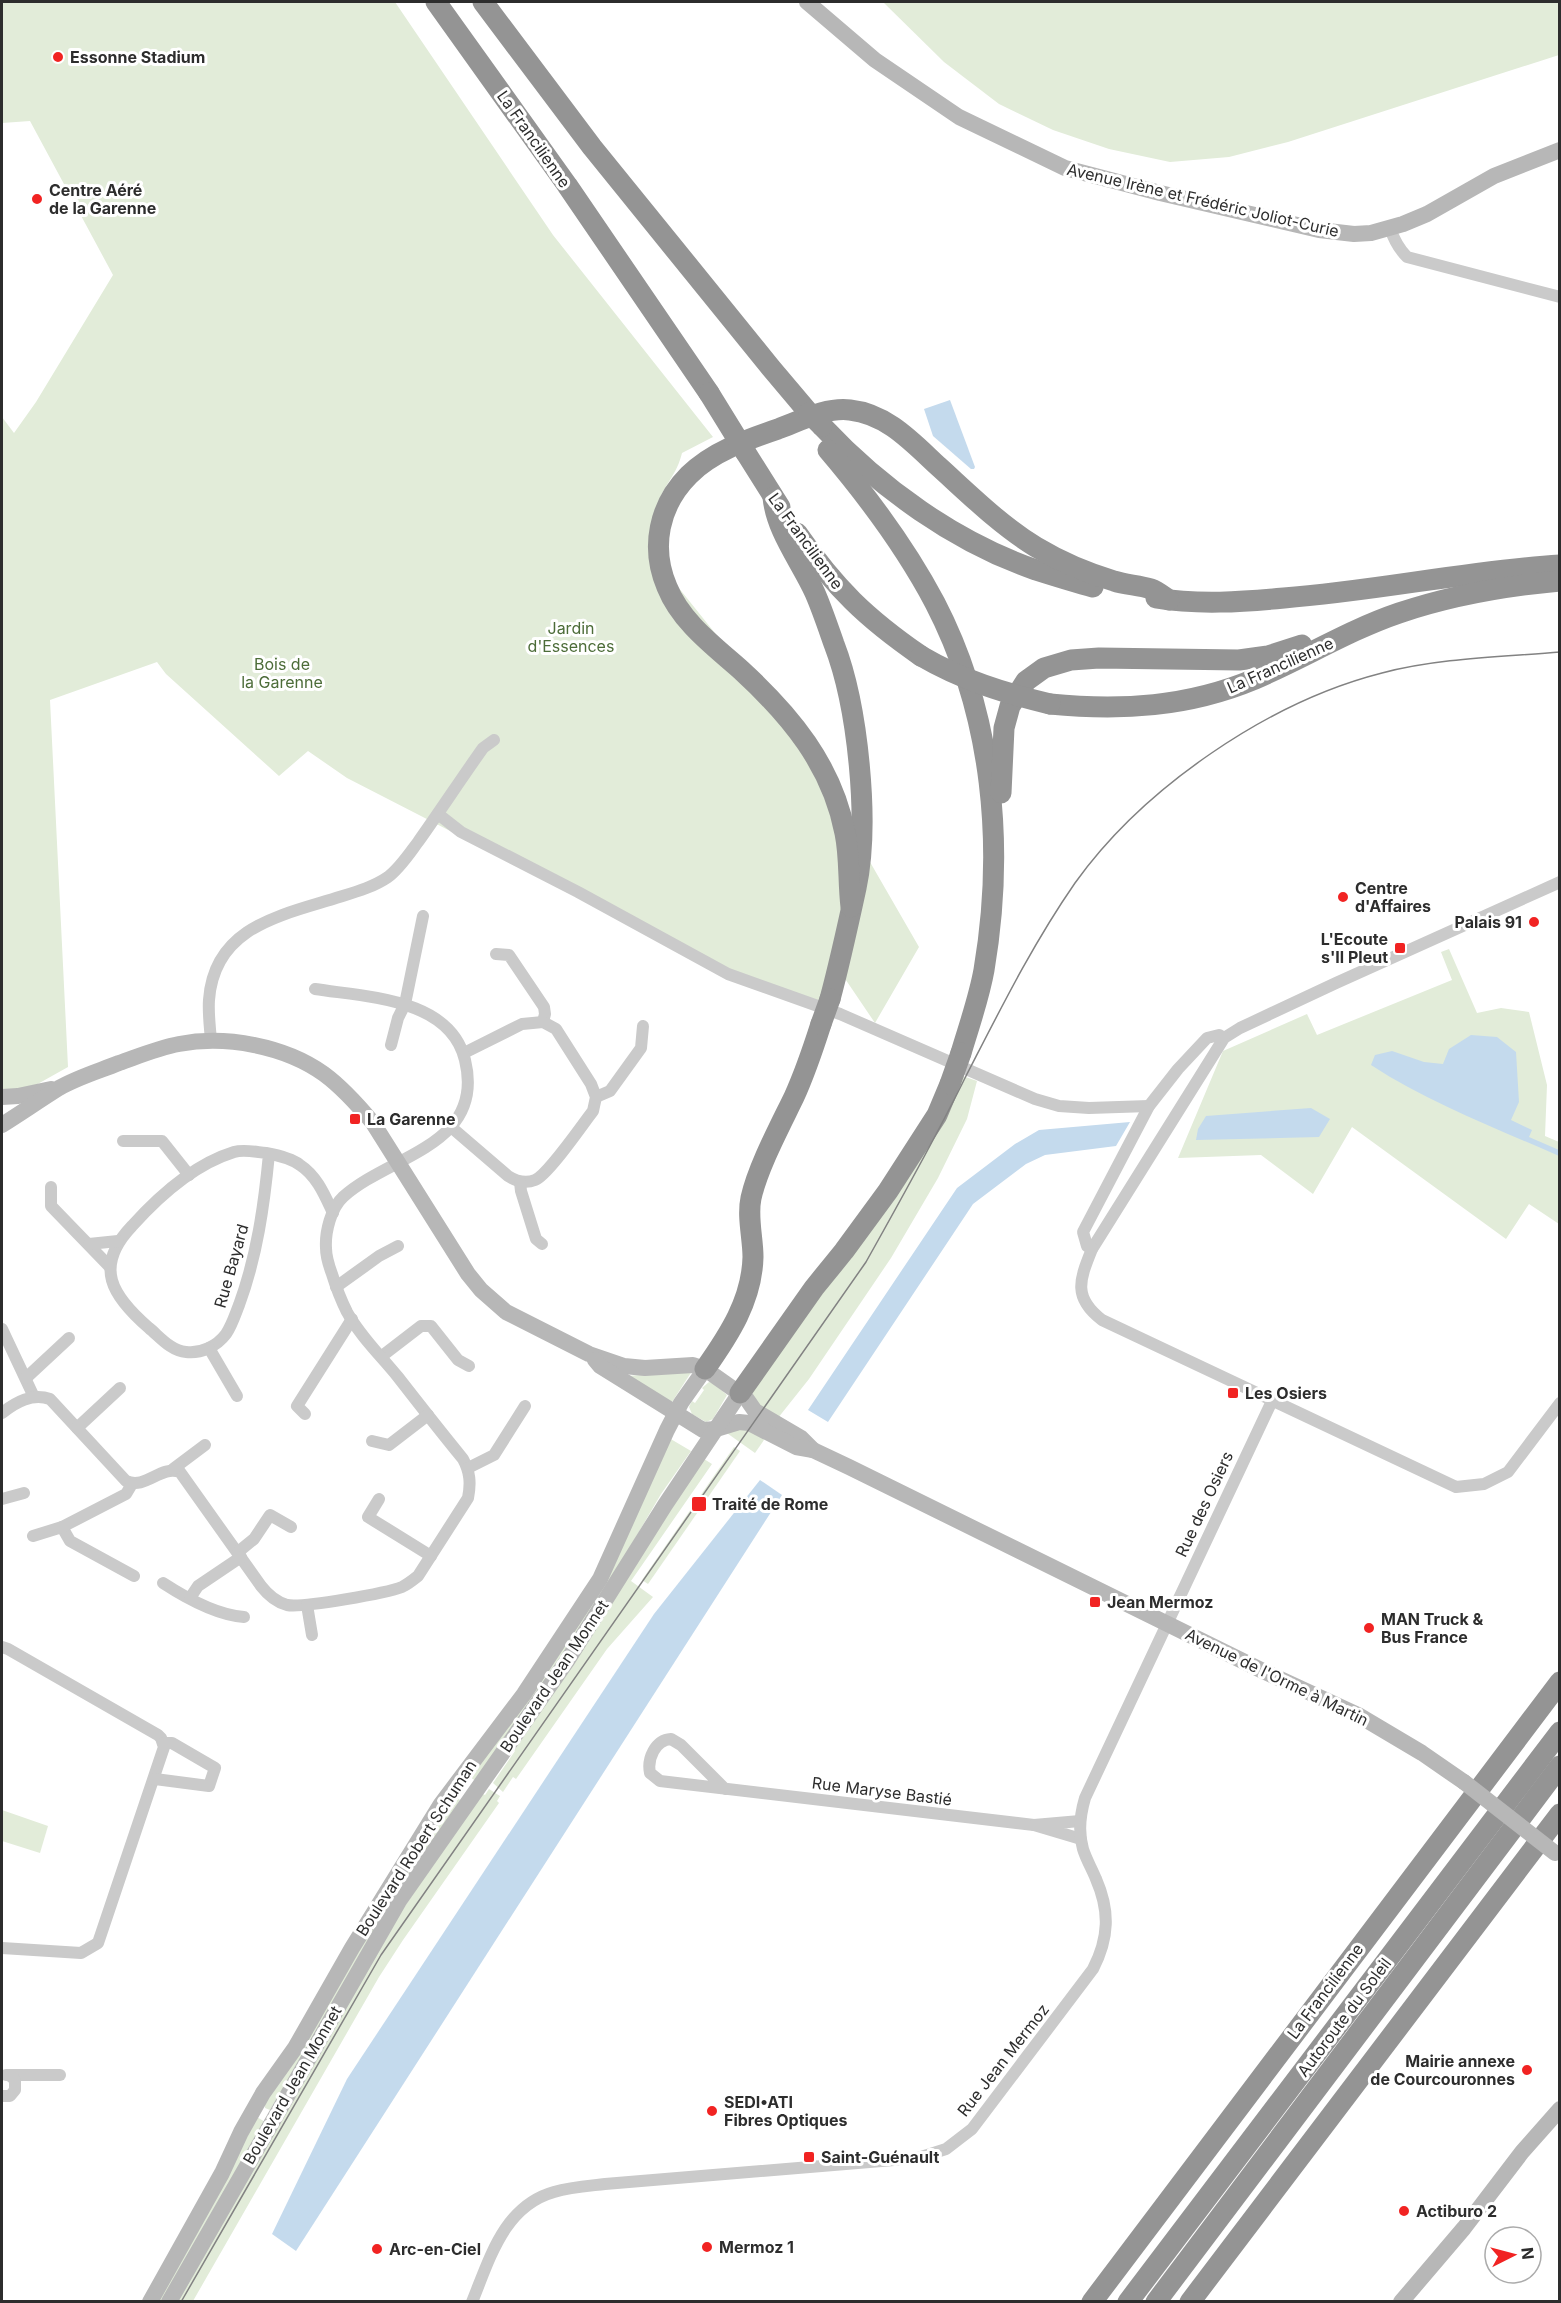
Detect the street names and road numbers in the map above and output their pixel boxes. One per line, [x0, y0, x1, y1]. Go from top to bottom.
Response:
street label: La Francilienne [493, 86, 575, 192]
street label: Avenue Irène et Frédéric Joliot-Curie [1065, 159, 1341, 241]
street label: La Francilienne [764, 489, 848, 593]
street label: La Francilienne [1224, 633, 1336, 697]
street label: Rue Bayard [209, 1222, 253, 1310]
street label: Rue des Osiers [1171, 1448, 1237, 1560]
street label: Boulevard Jean Monnet [496, 1596, 612, 1756]
street label: Avenue de l'Orme à Martin [1182, 1624, 1372, 1730]
street label: Boulevard Robert Schuman [352, 1756, 480, 1940]
street label: Rue Maryse Bastié [811, 1772, 953, 1810]
street label: La Francilienne [1283, 1939, 1367, 2043]
street label: Autoroute du Soleil [1293, 1954, 1395, 2080]
street label: Rue Jean Mermoz [953, 2000, 1053, 2120]
street label: Boulevard Jean Monnet [238, 2002, 346, 2168]

